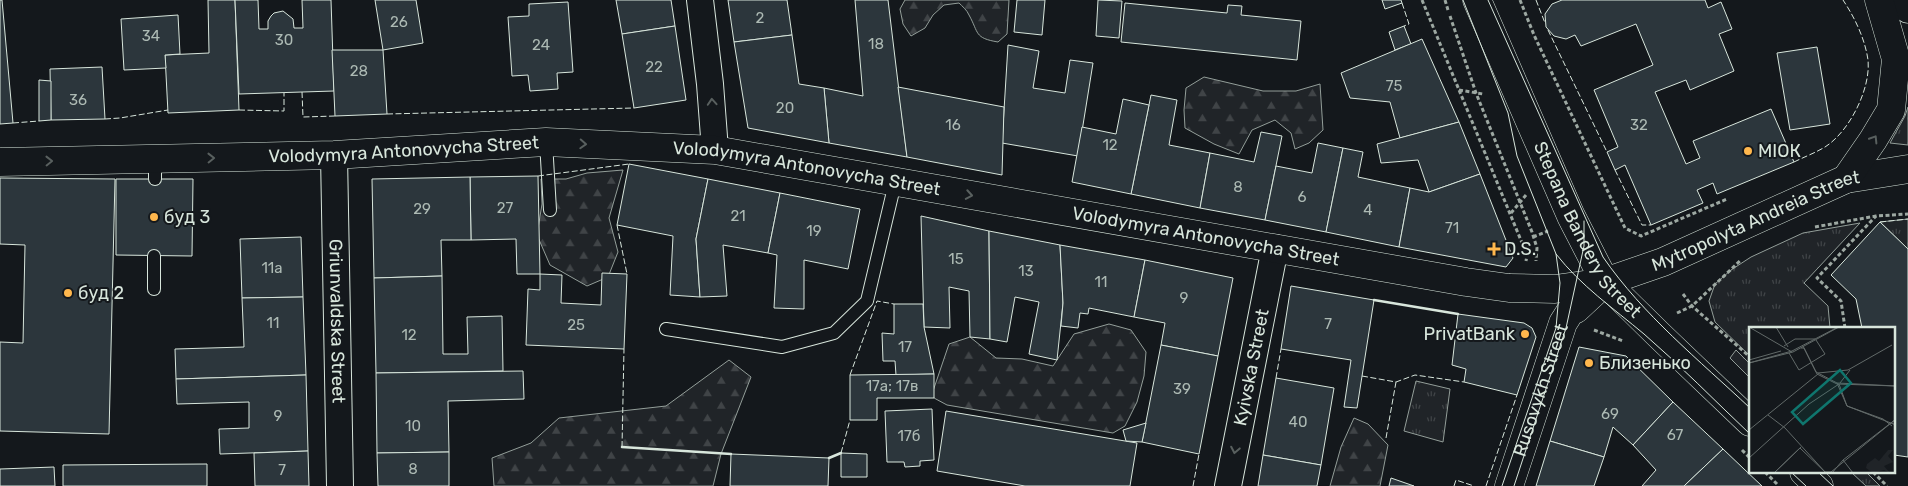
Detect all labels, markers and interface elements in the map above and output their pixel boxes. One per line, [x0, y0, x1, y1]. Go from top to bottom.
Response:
house number: 2 [756, 9, 765, 27]
house number: 26 [390, 13, 408, 31]
house number: 34 [142, 27, 160, 45]
house number: 30 [275, 31, 293, 49]
house number: 18 [868, 35, 884, 53]
house number: 24 [532, 36, 550, 54]
house number: 22 [645, 58, 663, 76]
house number: 28 [350, 62, 368, 80]
house number: 75 [1386, 77, 1402, 95]
house number: 36 [69, 91, 87, 109]
one-way arrow [706, 97, 717, 105]
house number: 20 [776, 99, 794, 117]
house number: 16 [945, 116, 961, 134]
house number: 32 [1630, 116, 1648, 134]
street label: Volodymyra Antonovycha Street [268, 131, 540, 167]
house number: 12 [1102, 136, 1118, 154]
one-way arrow [1868, 136, 1877, 145]
street label: Volodymyra Antonovycha Street [672, 137, 942, 200]
one-way arrow [579, 138, 587, 149]
street label: Stepana Bandery Street [1529, 138, 1646, 322]
place label: МІОК [1758, 140, 1801, 162]
marker: МІОК [1742, 145, 1754, 157]
one-way arrow [208, 153, 215, 163]
one-way arrow [45, 156, 53, 166]
street label: Mytropolyta Andreia Street [1649, 166, 1861, 276]
house number: 8 [1233, 178, 1243, 196]
house number: 6 [1297, 188, 1307, 206]
one-way arrow [965, 190, 973, 200]
house number: 27 [497, 199, 514, 217]
house number: 29 [413, 200, 431, 218]
house number: 4 [1363, 201, 1373, 219]
street label: Volodymyra Antonovycha Street [1070, 202, 1341, 271]
place label: буд 3 [164, 206, 210, 228]
house number: 21 [730, 207, 746, 225]
marker: буд 3 [148, 211, 160, 223]
house number: 71 [1445, 219, 1459, 237]
house number: 19 [806, 222, 822, 240]
place label: D.S. [1504, 238, 1536, 260]
street label: Griunvaldska Street [325, 239, 349, 403]
marker: D.S. [1488, 243, 1500, 255]
house number: 15 [948, 250, 964, 268]
house number: 11а [261, 259, 283, 277]
house number: 13 [1018, 262, 1034, 280]
house number: 11 [1095, 273, 1107, 291]
place label: буд 2 [78, 282, 124, 304]
marker: буд 2 [62, 287, 74, 299]
house number: 9 [1180, 289, 1189, 307]
street label: Kyivska Street [1229, 307, 1274, 428]
house number: 11 [267, 314, 279, 332]
house number: 7 [1324, 315, 1332, 333]
house number: 25 [567, 316, 585, 334]
street label: Rusovykh Street [1509, 321, 1573, 459]
place label: PrivatBank [1424, 323, 1516, 345]
house number: 12 [401, 326, 417, 344]
inset map [1749, 327, 1896, 474]
marker: PrivatBank [1519, 328, 1531, 340]
house number: 17 [898, 338, 912, 356]
place label: Близенько [1599, 352, 1691, 374]
marker: Близенько [1583, 357, 1595, 369]
house number: 17а; 17в [866, 377, 918, 395]
house number: 39 [1173, 380, 1191, 398]
house number: 69 [1601, 405, 1619, 423]
house number: 9 [274, 407, 283, 425]
house number: 40 [1289, 413, 1307, 431]
house number: 10 [405, 417, 421, 435]
house number: 67 [1667, 426, 1683, 444]
house number: 17б [898, 427, 920, 445]
one-way arrow [1231, 446, 1241, 455]
house number: 8 [408, 460, 418, 478]
house number: 7 [278, 461, 286, 479]

